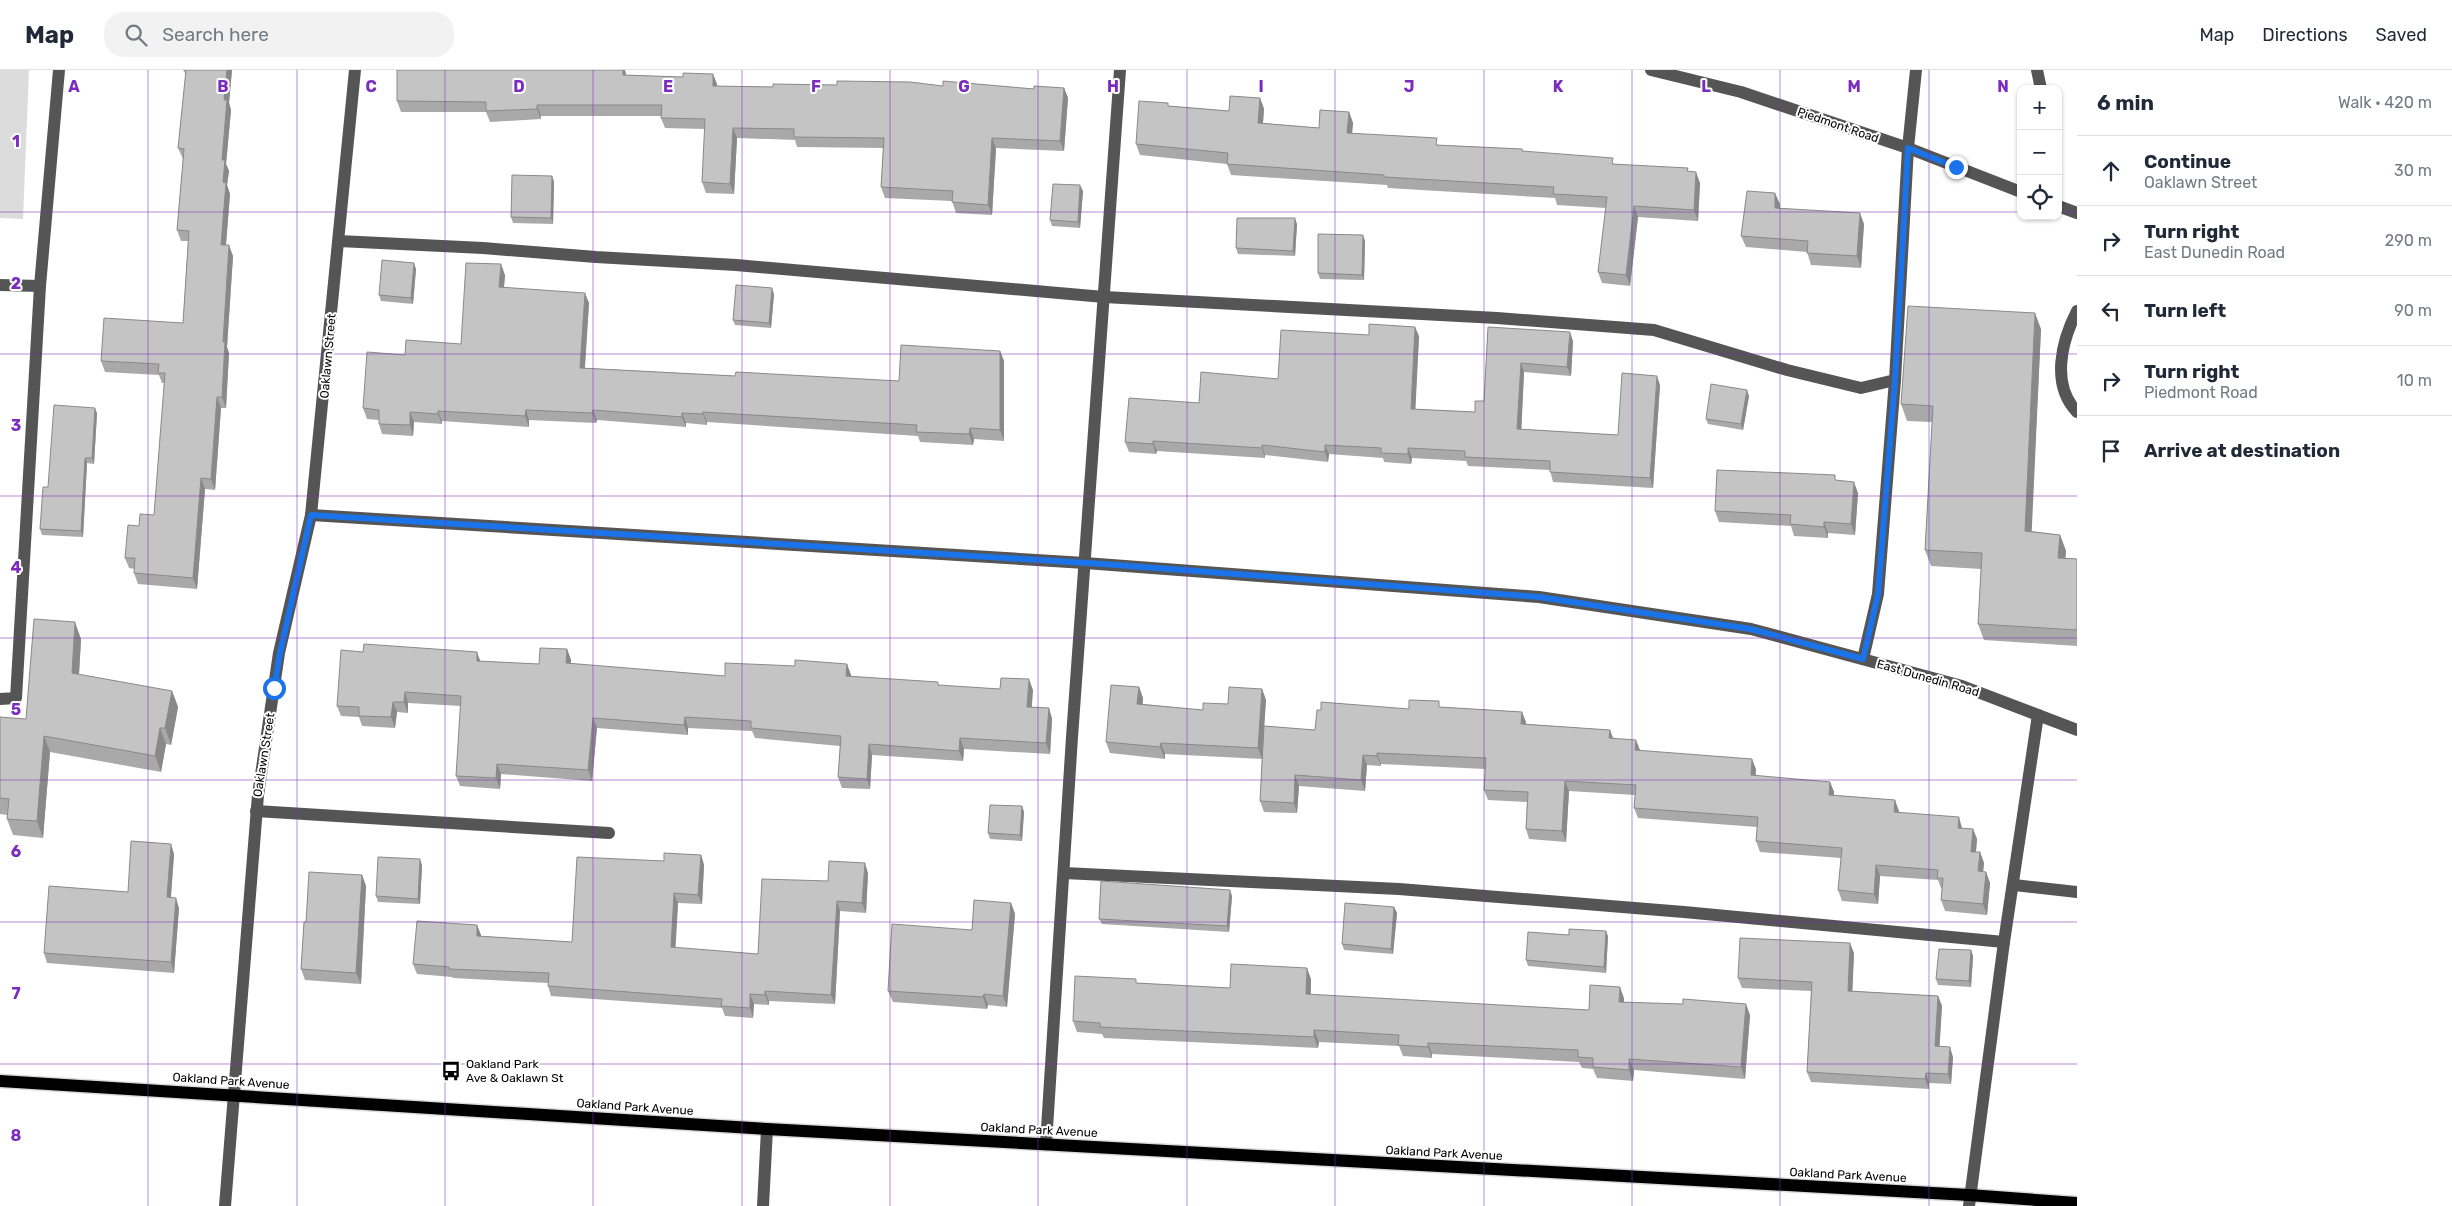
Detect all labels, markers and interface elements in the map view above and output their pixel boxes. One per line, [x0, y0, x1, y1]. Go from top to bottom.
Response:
search box [104, 12, 454, 57]
text: Map [25, 21, 74, 49]
icon: search [122, 21, 150, 49]
text: Search here [162, 23, 269, 46]
text: Map [2199, 24, 2234, 46]
text: Directions [2262, 24, 2348, 46]
text: Saved [2376, 24, 2427, 46]
text: A [68, 77, 80, 96]
text: B [217, 77, 229, 96]
text: C [365, 77, 377, 96]
text: D [513, 77, 525, 96]
text: E [663, 77, 673, 96]
text: F [811, 77, 821, 96]
text: G [958, 77, 970, 96]
text: H [1107, 77, 1119, 96]
text: I [1258, 77, 1264, 96]
text: J [1404, 77, 1414, 96]
text: K [1553, 77, 1564, 96]
text: L [1701, 77, 1711, 96]
text: M [1847, 77, 1861, 96]
text: N [1997, 77, 2009, 96]
map controls [2017, 85, 2062, 220]
button: + [2017, 85, 2062, 130]
text: 6 min [2097, 90, 2154, 115]
text: Walk · 420 m [2338, 93, 2432, 112]
street label: Piedmont Road [1795, 104, 1881, 146]
button: − [2017, 130, 2062, 175]
text: 1 [12, 132, 20, 151]
text: Continue [2144, 150, 2231, 173]
route end [1945, 156, 1968, 179]
icon: ahead [2097, 157, 2125, 185]
text: 30 m [2394, 161, 2432, 180]
text: Oaklawn Street [2144, 173, 2257, 192]
button: locate [2017, 175, 2062, 220]
text: Turn right [2144, 220, 2239, 243]
icon: right [2097, 227, 2125, 255]
text: 290 m [2385, 231, 2432, 250]
text: East Dunedin Road [2144, 243, 2285, 262]
text: 2 [11, 274, 21, 293]
icon: left [2097, 297, 2125, 325]
text: Turn left [2144, 299, 2226, 322]
text: 90 m [2394, 301, 2432, 320]
street label: Oaklawn Street [317, 313, 339, 399]
text: Turn right [2144, 360, 2239, 383]
icon: right [2097, 367, 2125, 395]
text: 10 m [2397, 371, 2432, 390]
text: Piedmont Road [2144, 383, 2258, 402]
text: 3 [11, 416, 21, 435]
icon: arrive [2097, 437, 2125, 465]
text: Arrive at destination [2144, 439, 2340, 462]
text: 4 [11, 558, 22, 577]
street label: East Dunedin Road [1875, 657, 1981, 699]
route start [263, 677, 286, 700]
text: 5 [11, 700, 21, 719]
street label: Oaklawn Street [250, 712, 278, 798]
text: 6 [11, 842, 21, 861]
text: 7 [11, 984, 21, 1003]
place label: Oakland Park Ave & Oaklawn St [466, 1057, 564, 1085]
bus stop icon: Oakland Park Ave & Oaklawn St [440, 1060, 462, 1082]
street label: Oakland Park Avenue [172, 1070, 290, 1092]
street label: Oakland Park Avenue [576, 1096, 694, 1118]
street label: Oakland Park Avenue [980, 1120, 1098, 1140]
text: 8 [11, 1126, 22, 1145]
street label: Oakland Park Avenue [1385, 1143, 1503, 1163]
street label: Oakland Park Avenue [1789, 1165, 1907, 1185]

